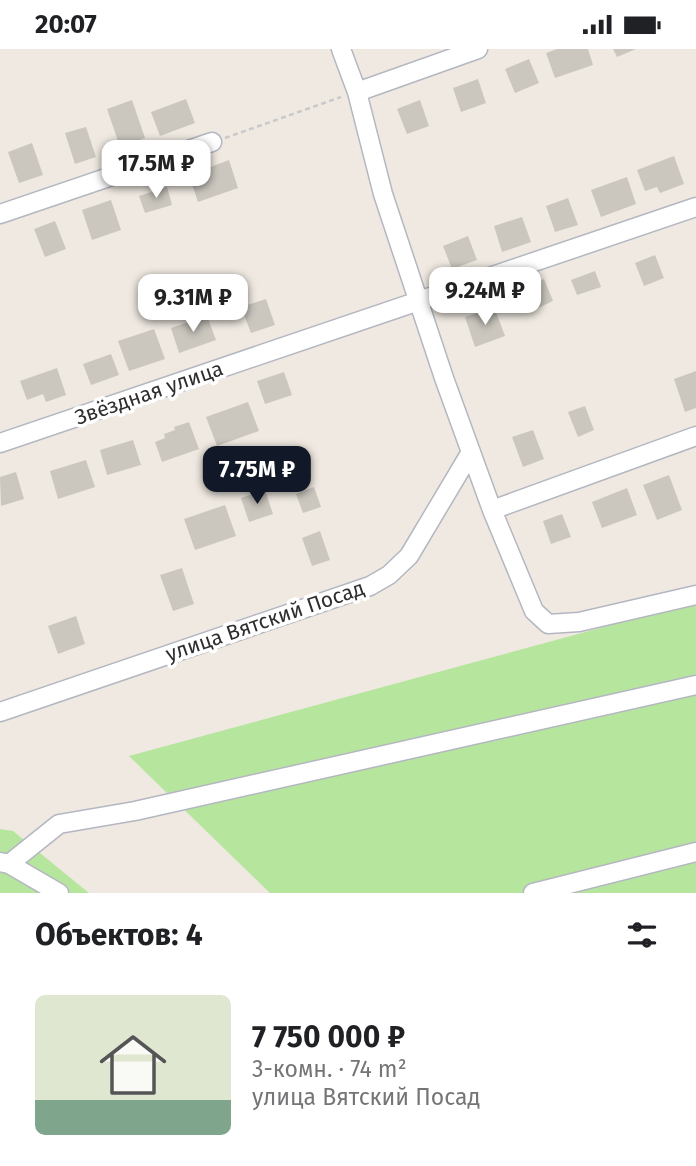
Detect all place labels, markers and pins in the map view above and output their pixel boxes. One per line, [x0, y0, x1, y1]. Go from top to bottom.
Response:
pin: 17.5M ₽ [91, 141, 221, 200]
pin: 9.24M ₽ [420, 267, 550, 327]
pin: 9.31M ₽ [128, 275, 258, 334]
pin: 7.75M ₽ [192, 447, 322, 506]

